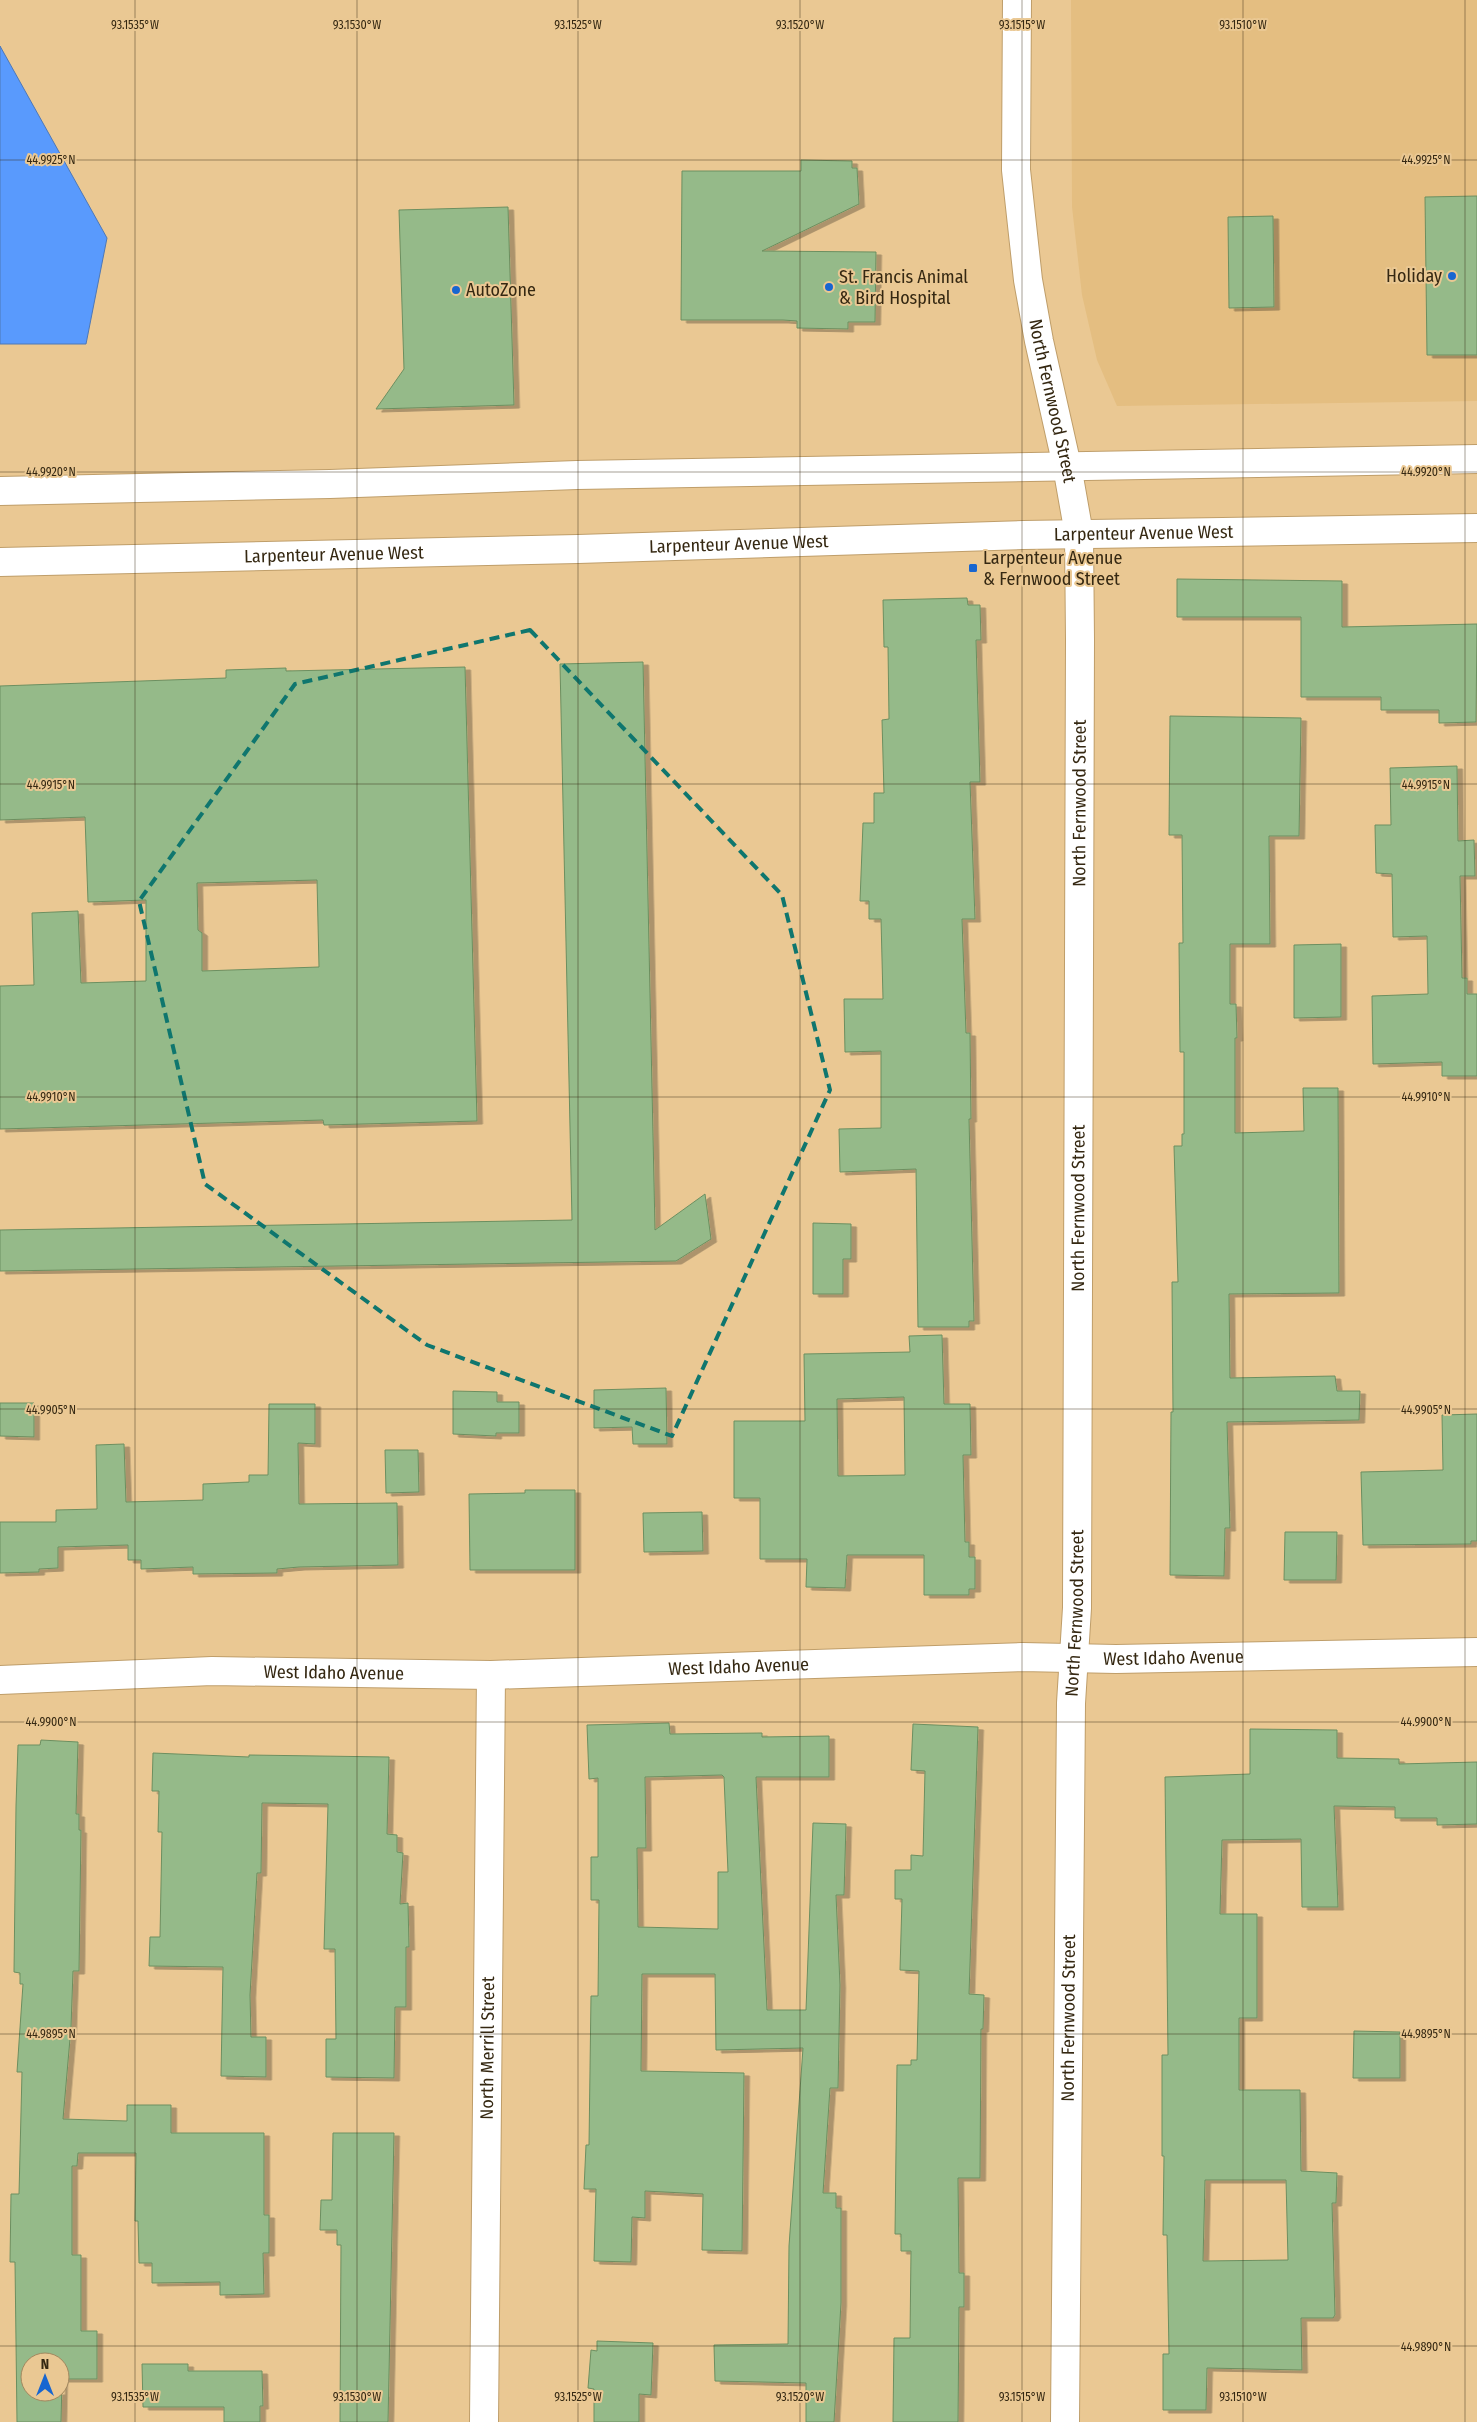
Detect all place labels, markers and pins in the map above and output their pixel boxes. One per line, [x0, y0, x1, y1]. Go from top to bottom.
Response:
place label: Holiday [1386, 265, 1442, 287]
place label: St. Francis Animal & Bird Hospital [839, 266, 968, 309]
marker: Holiday [1446, 270, 1458, 282]
place label: AutoZone [466, 279, 536, 301]
marker: St. Francis Animal & Bird Hospital [823, 281, 835, 293]
marker: AutoZone [450, 284, 462, 296]
place label: Larpenteur Avenue & Fernwood Street [983, 547, 1123, 590]
marker: Larpenteur Avenue & Fernwood Street [967, 562, 979, 574]

